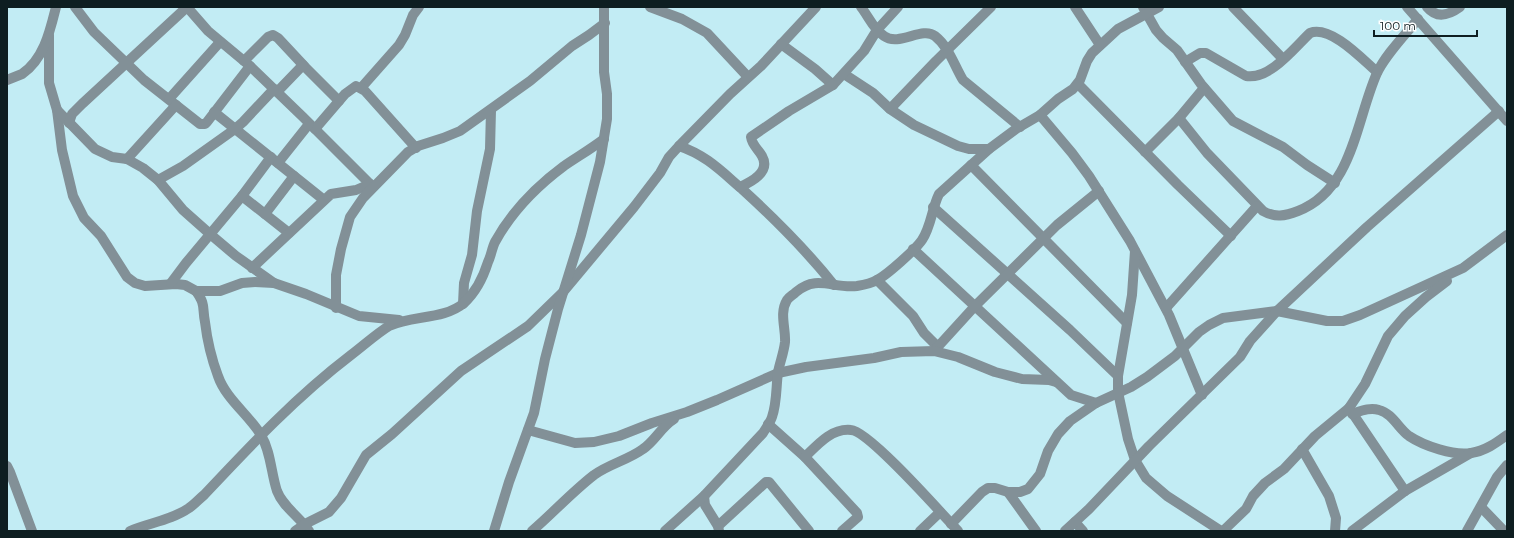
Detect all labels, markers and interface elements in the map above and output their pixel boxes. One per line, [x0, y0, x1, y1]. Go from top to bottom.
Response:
scale bar [1374, 12, 1477, 38]
text: 100 m [1380, 18, 1416, 33]

